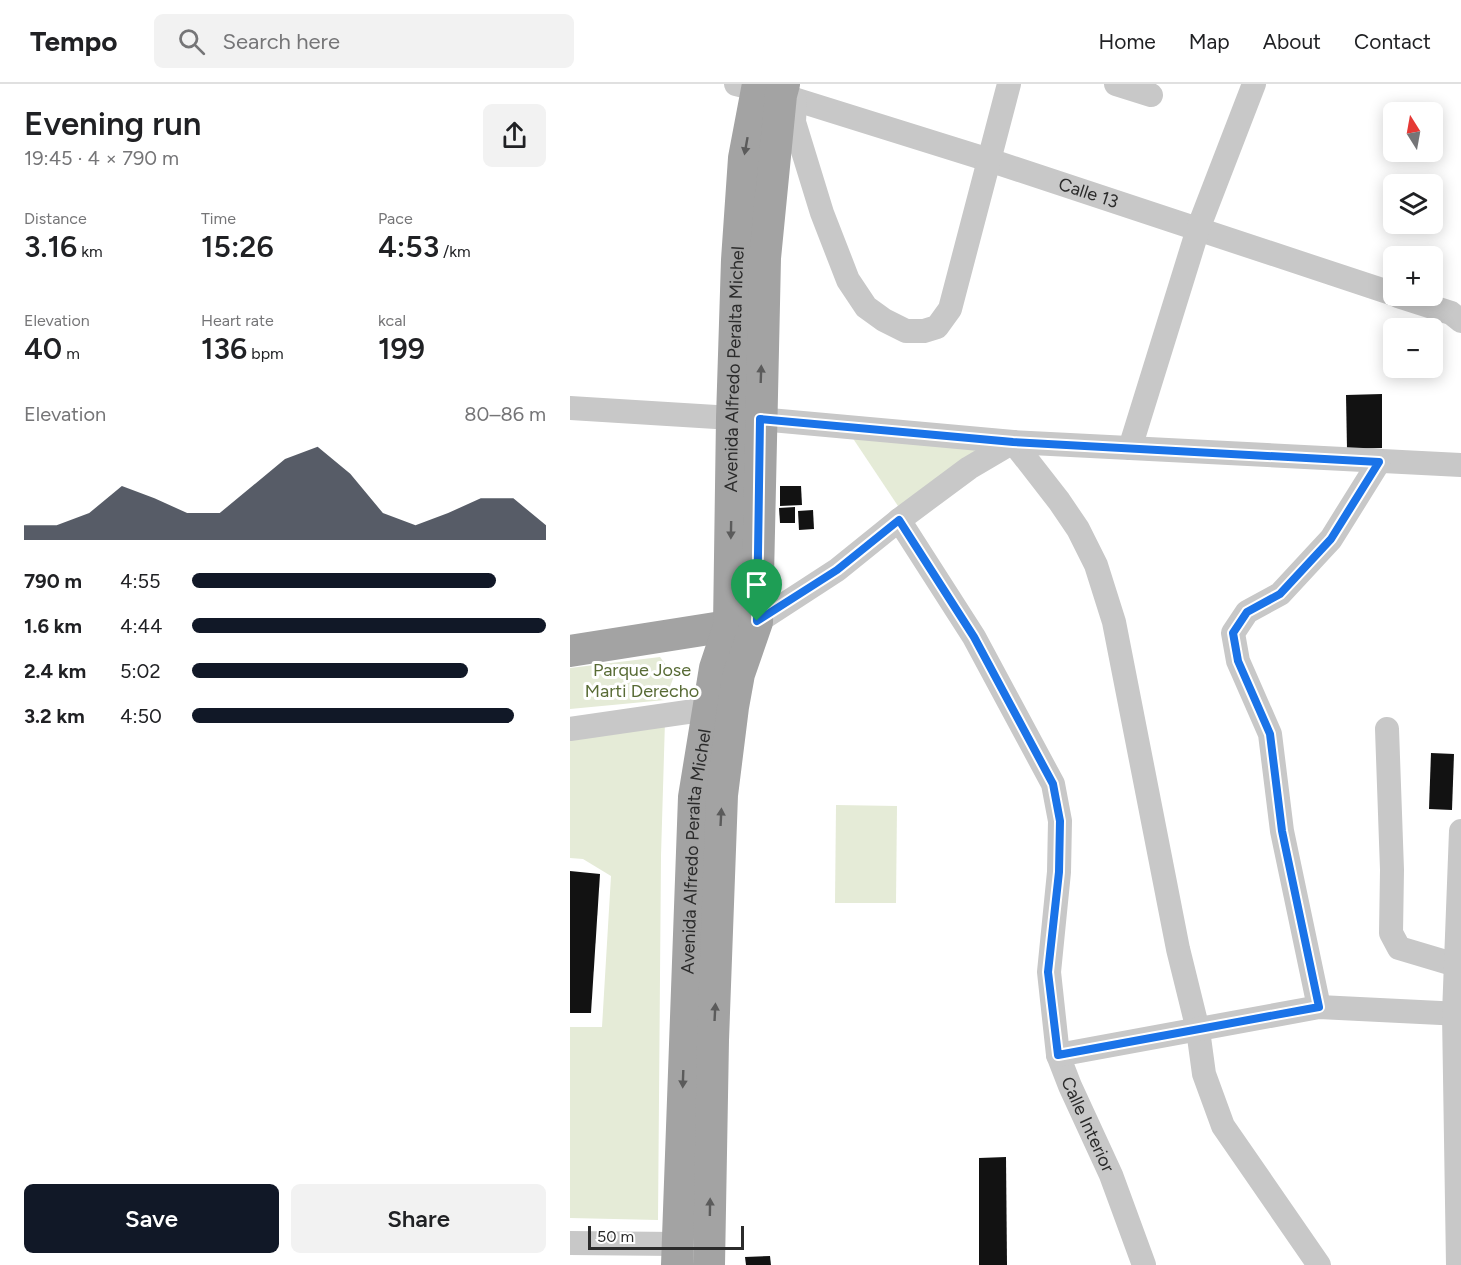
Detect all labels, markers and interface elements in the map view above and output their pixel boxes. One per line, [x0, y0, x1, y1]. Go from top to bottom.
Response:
search box [154, 14, 574, 68]
text: Tempo [30, 24, 118, 58]
icon: search [175, 25, 208, 58]
text: Search here [223, 28, 340, 55]
text: Home [1099, 29, 1156, 54]
text: Map [1189, 29, 1230, 54]
text: About [1263, 29, 1321, 54]
text: Contact [1354, 29, 1431, 54]
north arrow [1383, 102, 1443, 162]
map controls [1383, 102, 1443, 378]
text: Evening run [24, 104, 201, 143]
button: share [483, 104, 546, 167]
one-way arrow [741, 137, 750, 156]
text: 19:45 · 4 × 790 m [24, 146, 179, 170]
street label: Calle 13 [1056, 173, 1121, 213]
button: layers [1383, 174, 1443, 234]
text: Distance [24, 209, 87, 228]
text: Time [201, 209, 236, 228]
text: Pace [378, 209, 413, 228]
text: 3.16 [24, 228, 77, 265]
text: 15:26 [201, 228, 274, 265]
text: 4:53 [378, 228, 439, 265]
text: km [77, 242, 103, 261]
text: /km [439, 242, 471, 261]
street label: Avenida Alfredo Peralta Michel [720, 245, 749, 493]
button: + [1383, 246, 1443, 306]
text: Elevation [24, 311, 90, 330]
text: Heart rate [201, 311, 274, 330]
text: kcal [378, 311, 406, 330]
button: − [1383, 318, 1443, 378]
text: 40 [24, 330, 62, 367]
text: 136 [201, 330, 247, 367]
text: 199 [378, 330, 425, 367]
text: m [62, 344, 80, 363]
text: bpm [247, 344, 284, 363]
one-way arrow [757, 365, 766, 384]
text: Elevation [24, 402, 106, 426]
text: 80–86 m [464, 402, 546, 426]
one-way arrow [727, 520, 736, 539]
pin [731, 559, 782, 621]
icon: arrive [740, 568, 773, 601]
text: 790 m [24, 569, 82, 593]
text: 4:55 [120, 569, 160, 593]
text: 1.6 km [24, 614, 82, 638]
text: 4:44 [120, 614, 162, 638]
text: 2.4 km [24, 659, 86, 683]
text: 5:02 [120, 659, 161, 683]
park label: Parque Jose Marti Derecho [585, 659, 699, 702]
text: 3.2 km [24, 704, 85, 728]
text: 4:50 [120, 704, 162, 728]
street label: Avenida Alfredo Peralta Michel [677, 727, 716, 975]
one-way arrow [717, 807, 726, 826]
one-way arrow [711, 1002, 720, 1021]
one-way arrow [678, 1070, 688, 1089]
street label: Calle Interior [1056, 1074, 1119, 1176]
button: Save [24, 1184, 279, 1253]
button: Share [291, 1184, 546, 1253]
one-way arrow [705, 1197, 715, 1216]
scale bar [588, 1223, 744, 1250]
text: 50 m [597, 1227, 634, 1246]

